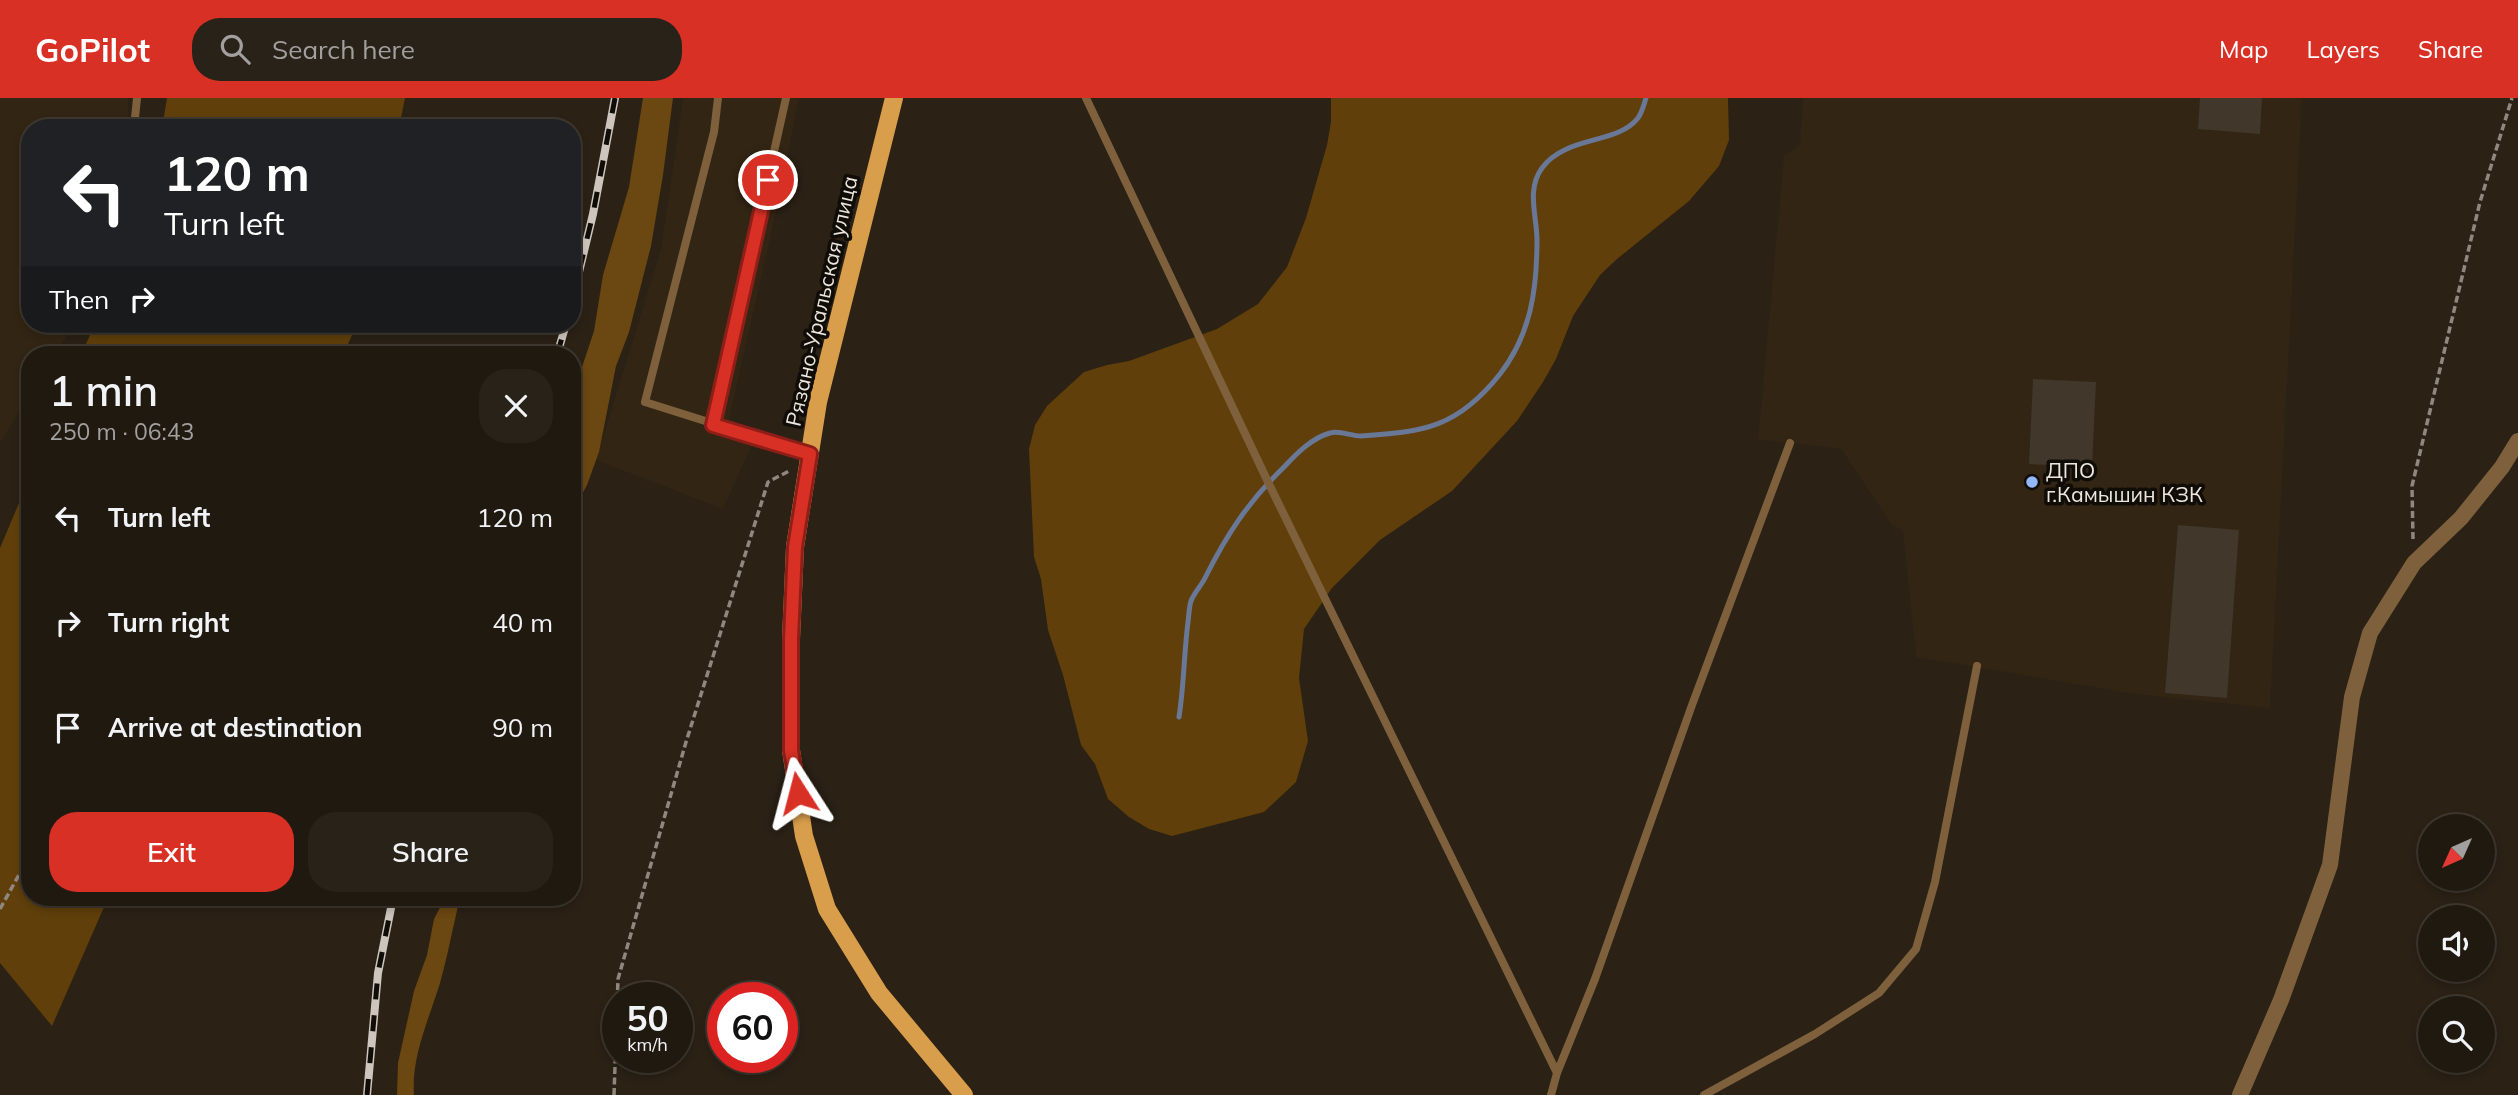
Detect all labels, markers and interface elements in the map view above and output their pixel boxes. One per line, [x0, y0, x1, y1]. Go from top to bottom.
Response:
search box [192, 18, 682, 81]
text: GoPilot [35, 29, 150, 70]
icon: search [216, 30, 254, 68]
text: Search here [272, 33, 415, 66]
text: Map [2219, 34, 2268, 64]
text: Layers [2306, 34, 2380, 64]
text: Share [2418, 34, 2483, 64]
text: 120 m [164, 142, 310, 203]
icon: left [49, 147, 140, 238]
pin [738, 150, 798, 210]
icon: arrive [749, 161, 787, 199]
street label: Рязано-Уральская улица [780, 173, 862, 429]
text: Turn left [164, 203, 284, 243]
icon: right [123, 280, 161, 318]
text: Then [49, 283, 109, 316]
text: 1 min [49, 364, 158, 417]
button: close [479, 369, 553, 443]
text: 250 m · 06:43 [49, 417, 194, 446]
place label: ДПО г.Камышин КЗК [2046, 457, 2203, 507]
marker: ДПО г.Камышин КЗК [2024, 474, 2040, 490]
icon: left [49, 499, 87, 537]
text: Turn left [108, 501, 210, 534]
text: 120 m [477, 501, 553, 534]
icon: right [49, 604, 87, 642]
text: Turn right [108, 606, 229, 639]
text: 40 m [492, 606, 553, 639]
icon: arrive [49, 709, 87, 747]
text: Arrive at destination [108, 711, 363, 744]
text: 90 m [492, 711, 553, 744]
position arrow [761, 756, 835, 830]
button: Exit [49, 812, 294, 892]
button: Share [308, 812, 553, 892]
north arrow [2418, 814, 2496, 891]
map controls [2418, 814, 2495, 1073]
button: sound [2418, 905, 2495, 982]
speed limit sign: 60 [707, 982, 798, 1073]
text: 50 [626, 996, 669, 1040]
button: search [2418, 996, 2495, 1073]
text: km/h [627, 1033, 668, 1056]

